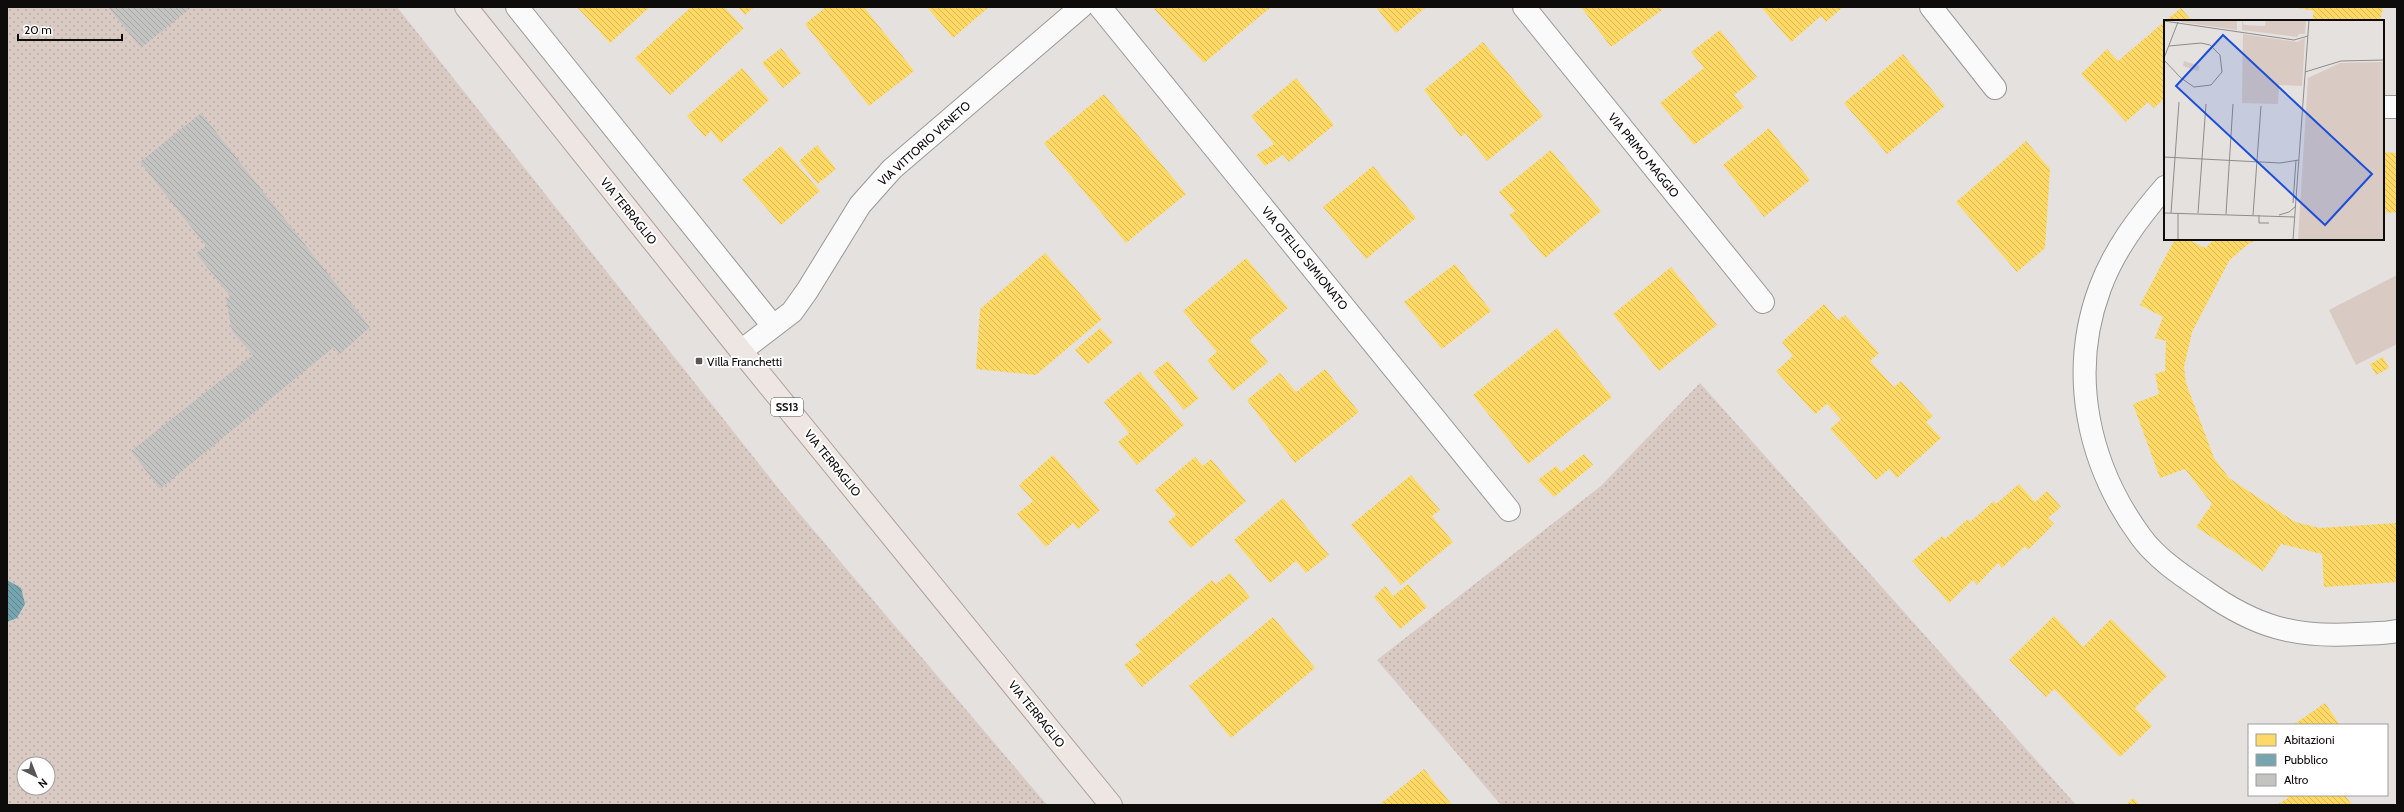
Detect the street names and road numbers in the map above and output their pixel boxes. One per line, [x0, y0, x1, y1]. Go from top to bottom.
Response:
street label: VIA VITTORIO VENETO [875, 98, 973, 188]
street label: VIA PRIMO MAGGIO [1605, 110, 1683, 200]
street label: VIA TERRAGLIO [597, 175, 661, 247]
street label: VIA OTELLO SIMIONATO [1259, 203, 1351, 313]
road number: SS13 [771, 398, 803, 416]
street label: VIA TERRAGLIO [801, 427, 865, 499]
street label: VIA TERRAGLIO [1005, 678, 1069, 750]

